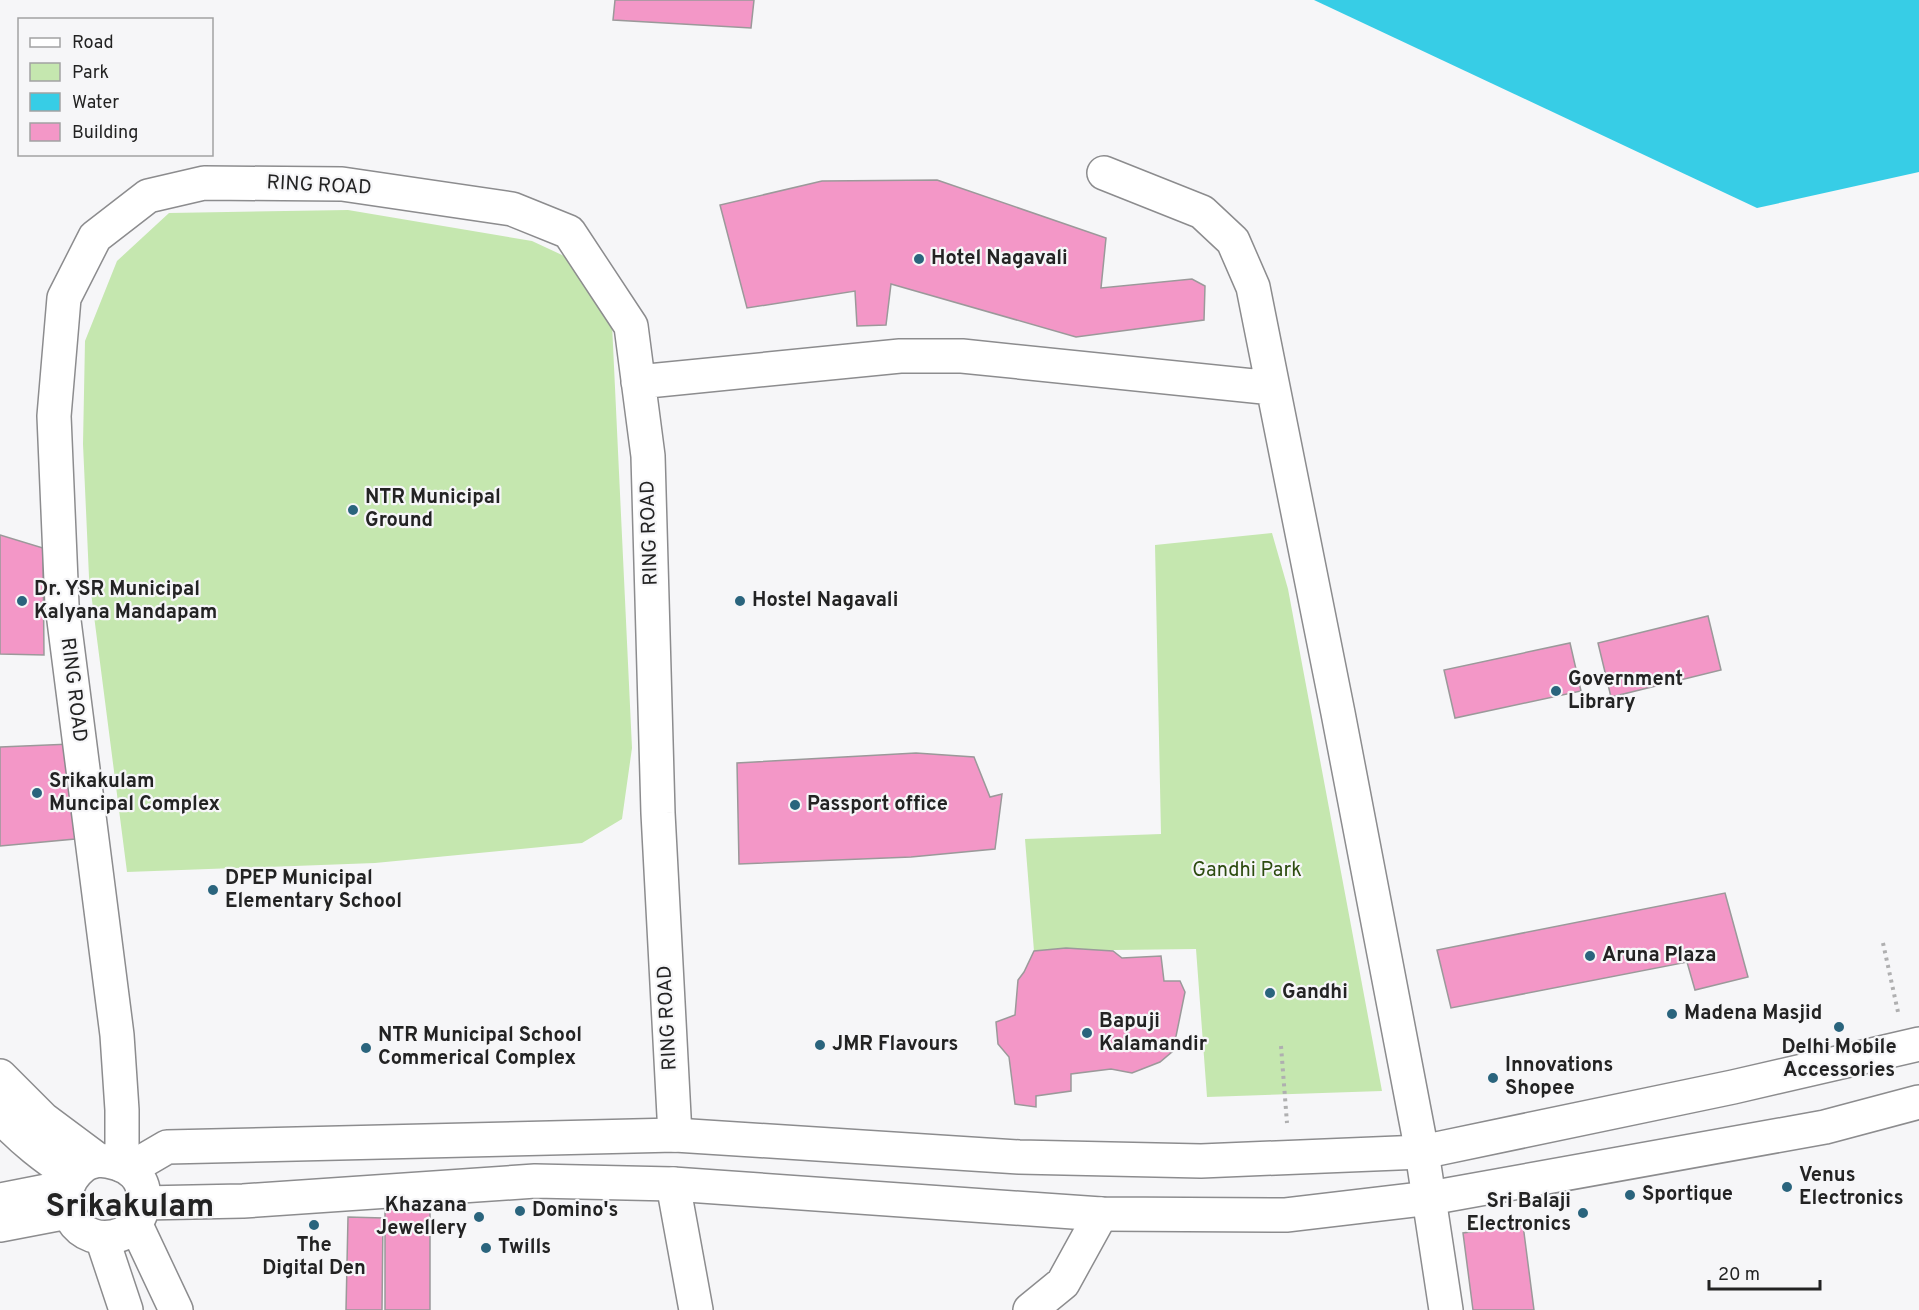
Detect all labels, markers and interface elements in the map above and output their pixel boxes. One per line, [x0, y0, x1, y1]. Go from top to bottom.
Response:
legend [18, 18, 213, 156]
text: Road [72, 32, 114, 55]
text: Park [72, 62, 109, 85]
text: Water [72, 92, 119, 115]
text: Building [72, 122, 138, 145]
street label: RING ROAD [266, 170, 372, 202]
place label: Hotel Nagavali [931, 246, 1068, 272]
marker: Hotel Nagavali [912, 252, 926, 266]
street label: RING ROAD [635, 480, 665, 586]
place label: NTR Municipal Ground [365, 485, 501, 534]
marker: NTR Municipal Ground [346, 503, 360, 517]
place label: Dr. YSR Municipal Kalyana Mandapam [34, 577, 217, 626]
place label: Hostel Nagavali [752, 588, 898, 614]
marker: Dr. YSR Municipal Kalyana Mandapam [15, 594, 29, 608]
marker: Hostel Nagavali [733, 594, 747, 608]
street label: RING ROAD [54, 636, 92, 744]
place label: Government Library [1568, 667, 1683, 716]
marker: Government Library [1549, 684, 1563, 698]
place label: Srikakulam Muncipal Complex [49, 769, 220, 818]
marker: Srikakulam Muncipal Complex [30, 786, 44, 800]
place label: Passport office [807, 792, 948, 818]
marker: Passport office [788, 798, 802, 812]
park label: Gandhi Park [1192, 858, 1302, 884]
place label: DPEP Municipal Elementary School [225, 866, 402, 915]
marker: DPEP Municipal Elementary School [206, 883, 220, 897]
place label: Aruna Plaza [1602, 943, 1716, 969]
marker: Aruna Plaza [1583, 949, 1597, 963]
street label: RING ROAD [652, 965, 684, 1071]
place label: Gandhi [1282, 980, 1348, 1006]
marker: Gandhi [1263, 986, 1277, 1000]
place label: Madena Masjid [1684, 1001, 1822, 1027]
marker: Madena Masjid [1665, 1007, 1679, 1021]
place label: Bapuji Kalamandir [1099, 1009, 1208, 1058]
marker: Delhi Mobile Accessories [1832, 1020, 1846, 1034]
place label: NTR Municipal School Commerical Complex [378, 1023, 582, 1072]
marker: Bapuji Kalamandir [1080, 1026, 1094, 1040]
place label: JMR Flavours [832, 1032, 958, 1058]
place label: Delhi Mobile Accessories [1781, 1035, 1897, 1084]
marker: JMR Flavours [813, 1038, 827, 1052]
marker: NTR Municipal School Commerical Complex [359, 1041, 373, 1055]
place label: Innovations Shopee [1505, 1053, 1613, 1102]
marker: Innovations Shopee [1486, 1071, 1500, 1085]
place label: Venus Electronics [1799, 1163, 1904, 1212]
marker: Venus Electronics [1780, 1180, 1794, 1194]
place label: Sportique [1642, 1182, 1733, 1208]
district label: Srikakulam [46, 1188, 214, 1228]
marker: Sportique [1623, 1188, 1637, 1202]
place label: Sri Balaji Electronics [1466, 1189, 1571, 1238]
place label: Khazana Jewellery [376, 1193, 467, 1242]
place label: Domino's [532, 1198, 618, 1224]
marker: Domino's [513, 1204, 527, 1218]
marker: Sri Balaji Electronics [1576, 1206, 1590, 1220]
marker: Khazana Jewellery [472, 1210, 486, 1224]
marker: The Digital Den [307, 1218, 321, 1232]
place label: The Digital Den [262, 1233, 366, 1282]
place label: Twills [498, 1235, 551, 1261]
marker: Twills [479, 1241, 493, 1255]
scale bar [1709, 1253, 1820, 1291]
text: 20 m [1718, 1264, 1760, 1287]

